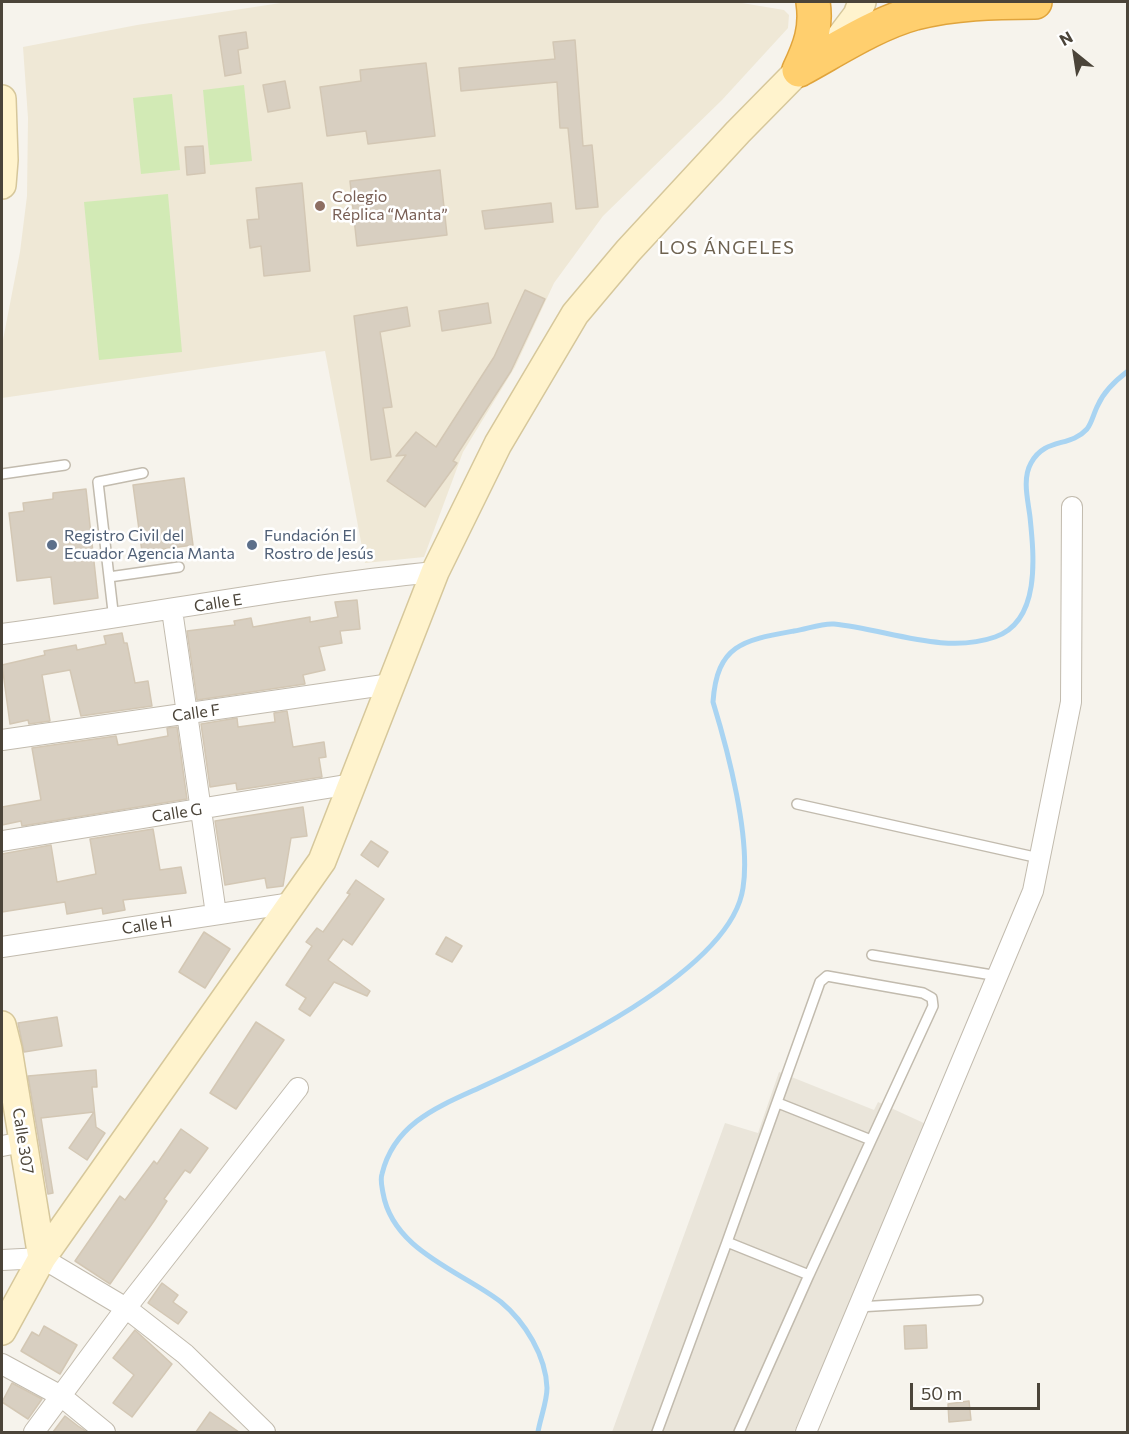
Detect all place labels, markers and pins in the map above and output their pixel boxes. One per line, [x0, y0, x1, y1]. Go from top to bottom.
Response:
place label: Colegio Réplica “Manta” [332, 187, 448, 225]
marker: Colegio Réplica “Manta” [313, 199, 327, 213]
place label: Registro Civil del Ecuador Agencia Manta [64, 526, 235, 564]
place label: Fundación El Rostro de Jesús [264, 526, 373, 564]
marker: Registro Civil del Ecuador Agencia Manta [45, 538, 59, 552]
marker: Fundación El Rostro de Jesús [245, 538, 259, 552]

